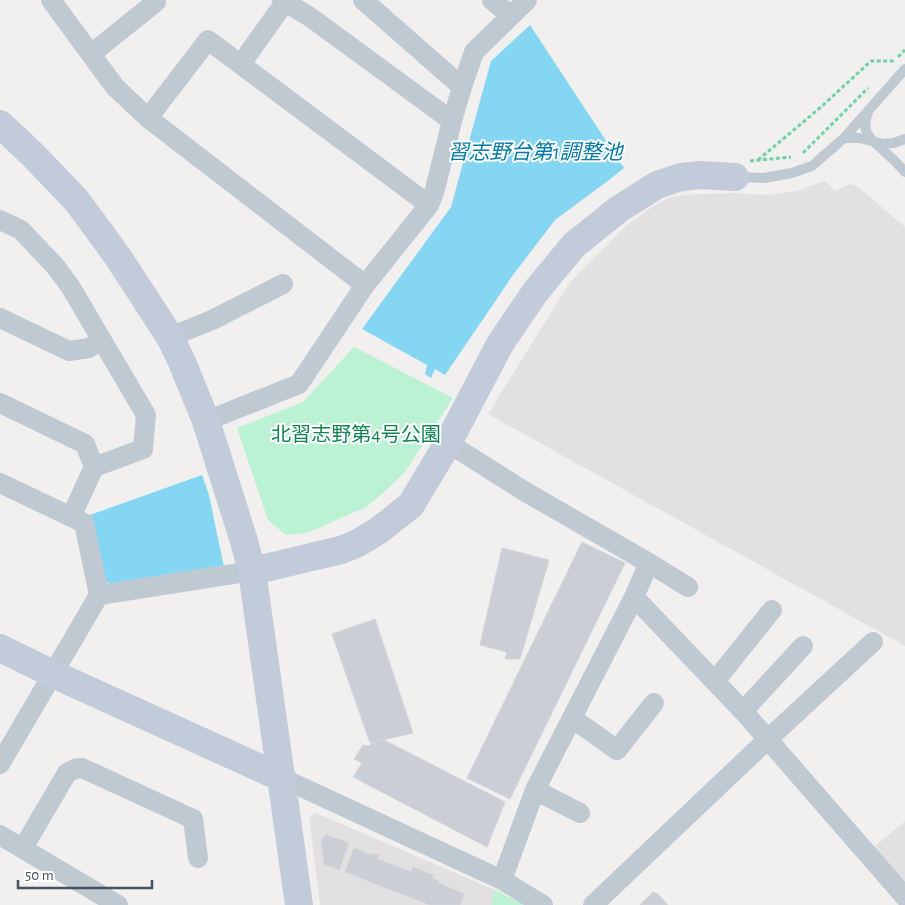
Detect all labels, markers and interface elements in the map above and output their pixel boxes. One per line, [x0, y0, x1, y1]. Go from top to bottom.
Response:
water label: 習志野台第1調整池 [447, 141, 625, 163]
park label: 北習志野第4号公園 [271, 424, 441, 445]
scale bar [18, 858, 151, 890]
text: 50 m [25, 868, 54, 883]

